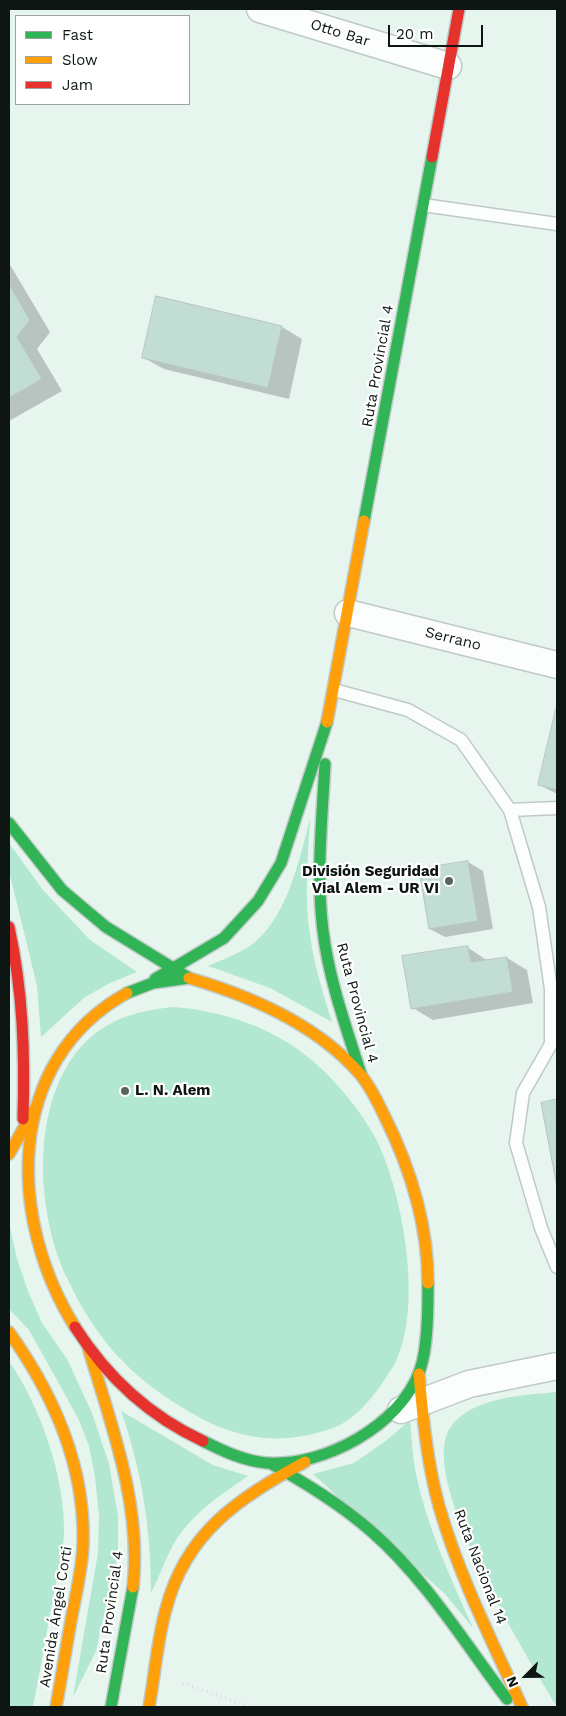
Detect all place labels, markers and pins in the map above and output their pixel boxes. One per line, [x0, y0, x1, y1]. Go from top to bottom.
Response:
place label: División Seguridad Vial Alem - UR VI [302, 863, 439, 898]
marker: División Seguridad Vial Alem - UR VI [443, 875, 455, 887]
place label: L. N. Alem [135, 1082, 210, 1100]
marker: L. N. Alem [119, 1085, 131, 1097]

